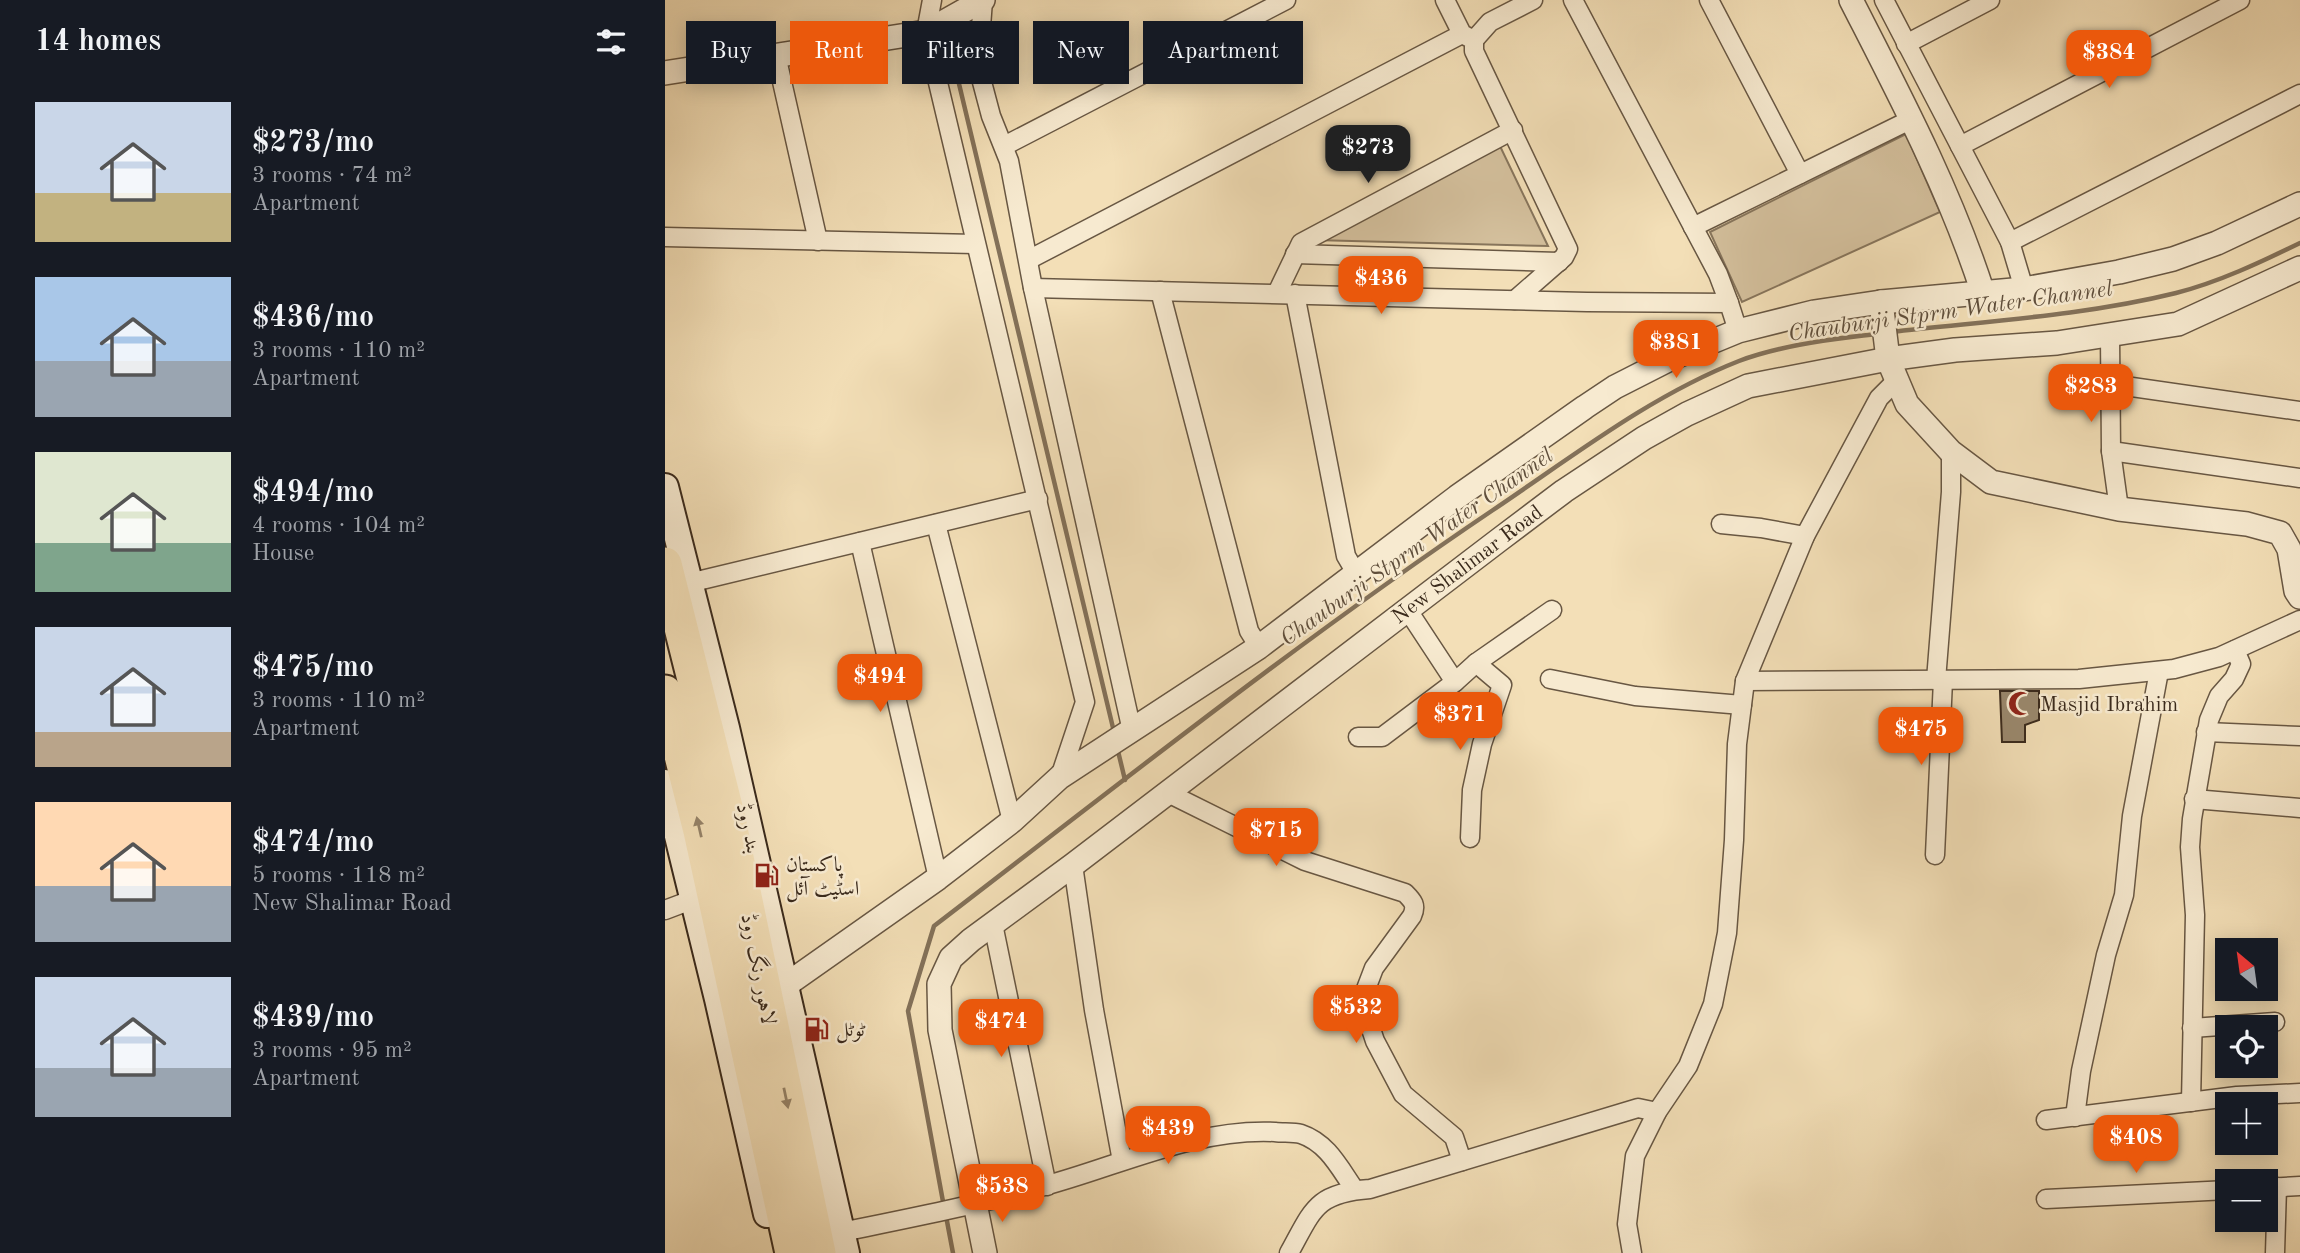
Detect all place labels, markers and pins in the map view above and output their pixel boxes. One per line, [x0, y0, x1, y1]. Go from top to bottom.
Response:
pin: $384 [2068, 31, 2150, 90]
pin: $273 [1327, 125, 1409, 185]
pin: $436 [1340, 256, 1422, 316]
pin: $381 [1635, 320, 1717, 380]
pin: $283 [2050, 364, 2132, 424]
pin: $494 [839, 654, 921, 714]
mosque icon: Masjid Ibrahim [2006, 690, 2034, 718]
pin: $371 [1419, 692, 1501, 752]
place label: Masjid Ibrahim [2040, 695, 2178, 716]
pin: $475 [1880, 708, 1962, 767]
pin: $715 [1235, 808, 1317, 868]
place label: پاکستان اسٹیٹ آئل [786, 855, 859, 903]
fuel station icon: پاکستان اسٹیٹ آئل [752, 862, 780, 890]
pin: $532 [1315, 986, 1397, 1045]
pin: $474 [960, 1000, 1042, 1059]
fuel station icon: ٹوٹل [802, 1015, 830, 1043]
place label: ٹوٹل [836, 1020, 866, 1044]
pin: $439 [1127, 1106, 1209, 1166]
pin: $408 [2095, 1116, 2177, 1175]
pin: $538 [961, 1164, 1043, 1224]

